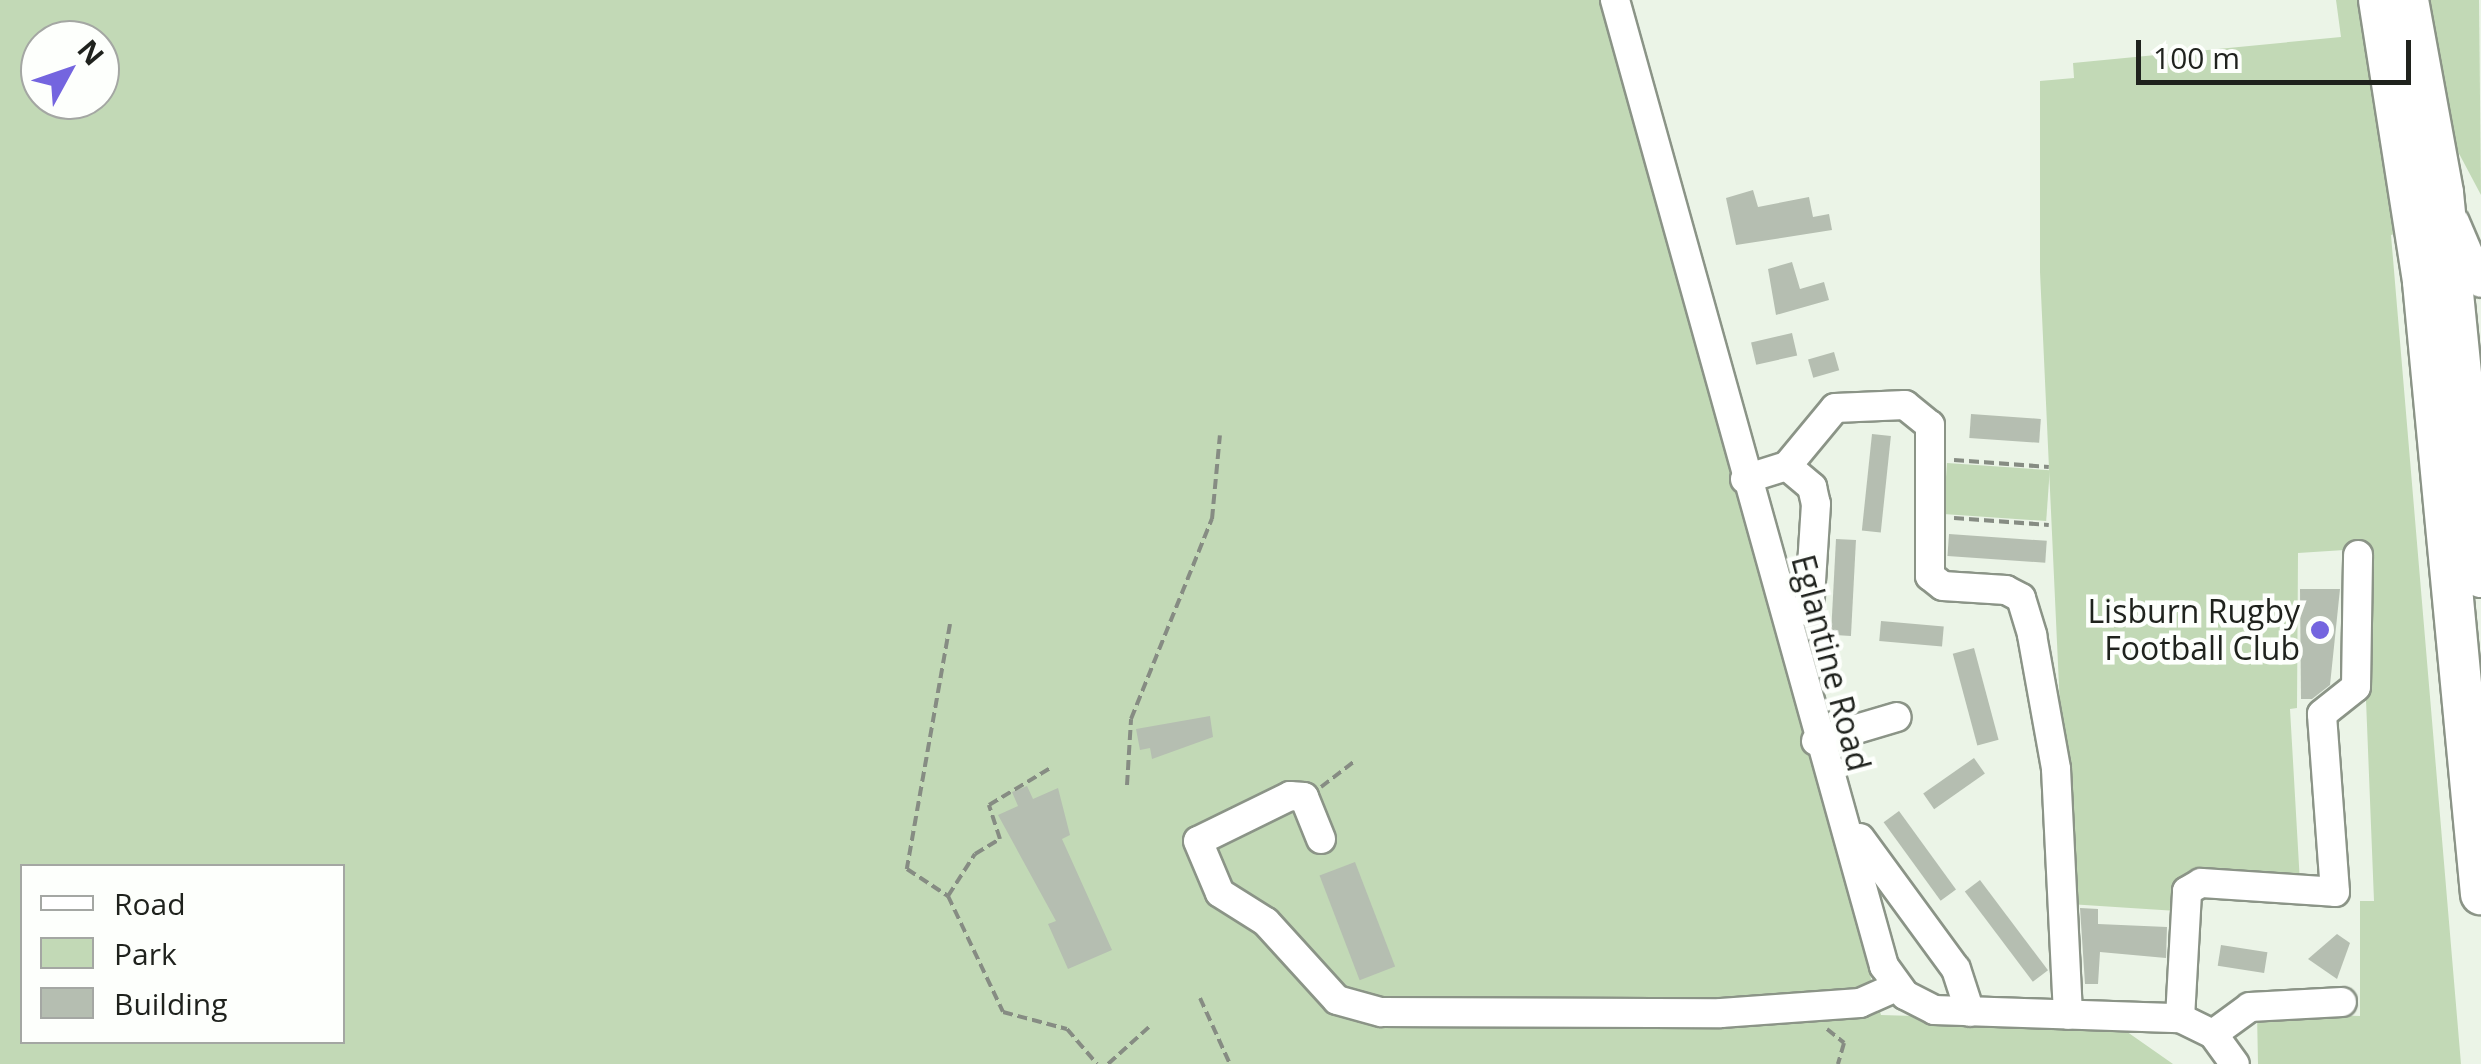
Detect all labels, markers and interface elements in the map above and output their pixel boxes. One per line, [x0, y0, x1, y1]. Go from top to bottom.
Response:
north arrow [20, 20, 120, 120]
scale bar [2141, 20, 2416, 82]
text: N [70, 31, 113, 73]
text: 100 m [2153, 37, 2240, 78]
street label: Eglantine Road [1784, 551, 1878, 775]
place label: Lisburn Rugby Football Club [2087, 593, 2300, 668]
marker: Lisburn Rugby Football Club [2309, 619, 2331, 641]
legend [20, 864, 345, 1044]
text: Road [114, 883, 186, 924]
text: Park [114, 933, 177, 974]
text: Building [114, 983, 228, 1024]

